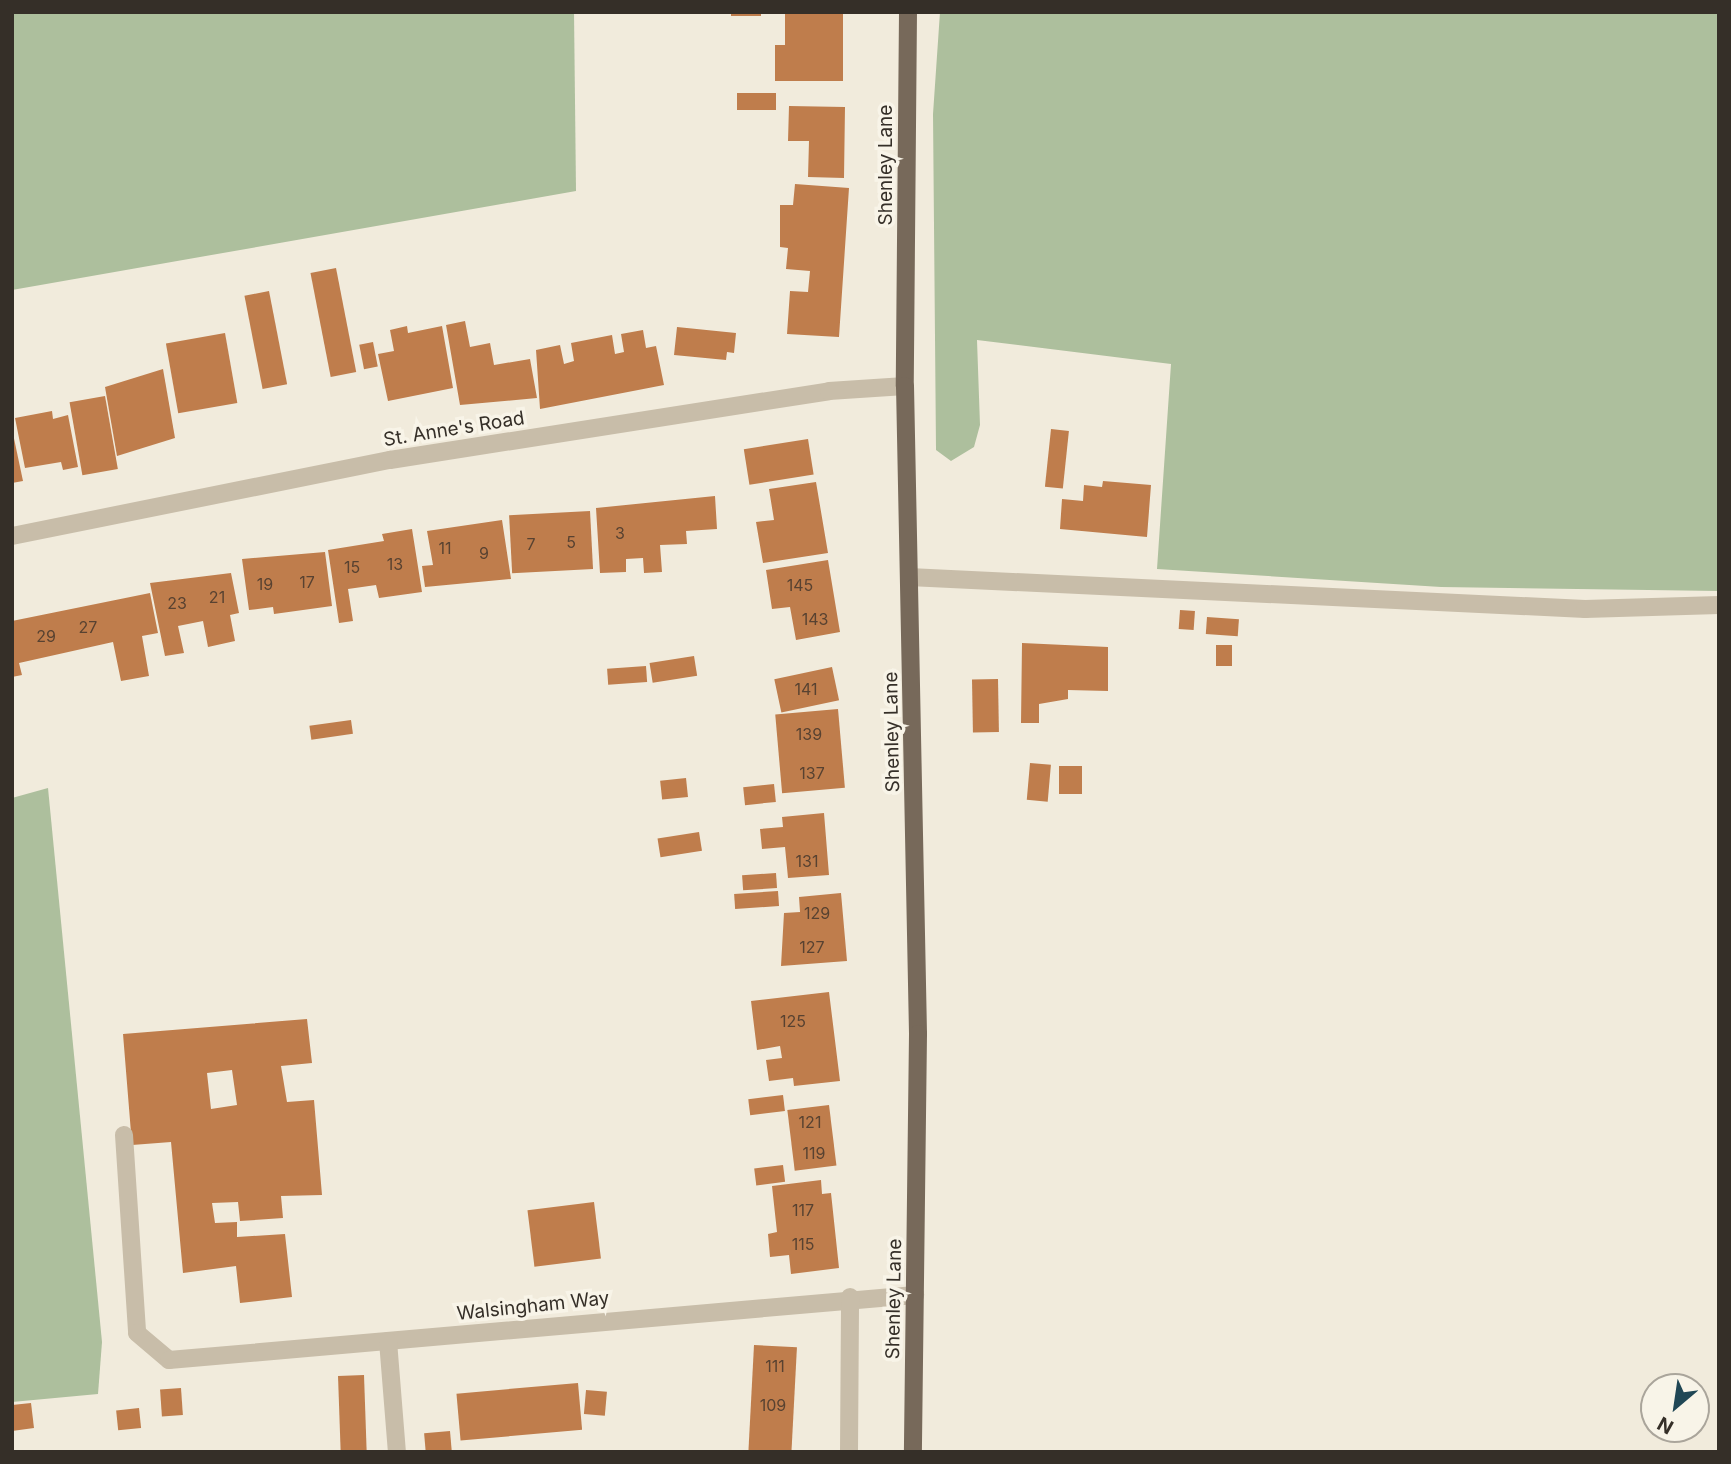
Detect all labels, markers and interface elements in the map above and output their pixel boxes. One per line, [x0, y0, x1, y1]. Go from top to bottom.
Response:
street label: Shenley Lane [875, 105, 897, 225]
street label: St. Anne's Road [382, 407, 526, 451]
house number: 3 [615, 523, 625, 543]
house number: 5 [566, 532, 576, 552]
house number: 7 [526, 534, 536, 554]
house number: 11 [438, 538, 452, 558]
house number: 9 [479, 543, 489, 563]
house number: 13 [387, 554, 403, 574]
house number: 15 [344, 557, 360, 577]
house number: 17 [299, 572, 315, 592]
house number: 19 [257, 574, 273, 594]
house number: 145 [787, 575, 813, 595]
house number: 21 [209, 587, 225, 607]
house number: 23 [167, 593, 187, 613]
house number: 143 [802, 609, 828, 629]
house number: 27 [79, 617, 97, 637]
house number: 29 [36, 626, 56, 646]
street label: Shenley Lane [880, 671, 904, 793]
house number: 141 [794, 679, 818, 699]
house number: 139 [796, 724, 822, 744]
house number: 137 [799, 763, 825, 783]
house number: 131 [796, 851, 818, 871]
house number: 129 [804, 903, 830, 923]
house number: 127 [799, 937, 825, 957]
house number: 125 [780, 1011, 806, 1031]
house number: 121 [799, 1112, 821, 1132]
house number: 119 [803, 1143, 825, 1163]
house number: 117 [792, 1200, 814, 1220]
house number: 115 [792, 1234, 814, 1254]
street label: Shenley Lane [882, 1238, 906, 1360]
street label: Walsingham Way [456, 1287, 610, 1325]
house number: 111 [765, 1356, 785, 1376]
north arrow [1640, 1373, 1710, 1443]
house number: 109 [760, 1395, 786, 1415]
text: N [1654, 1411, 1677, 1439]

